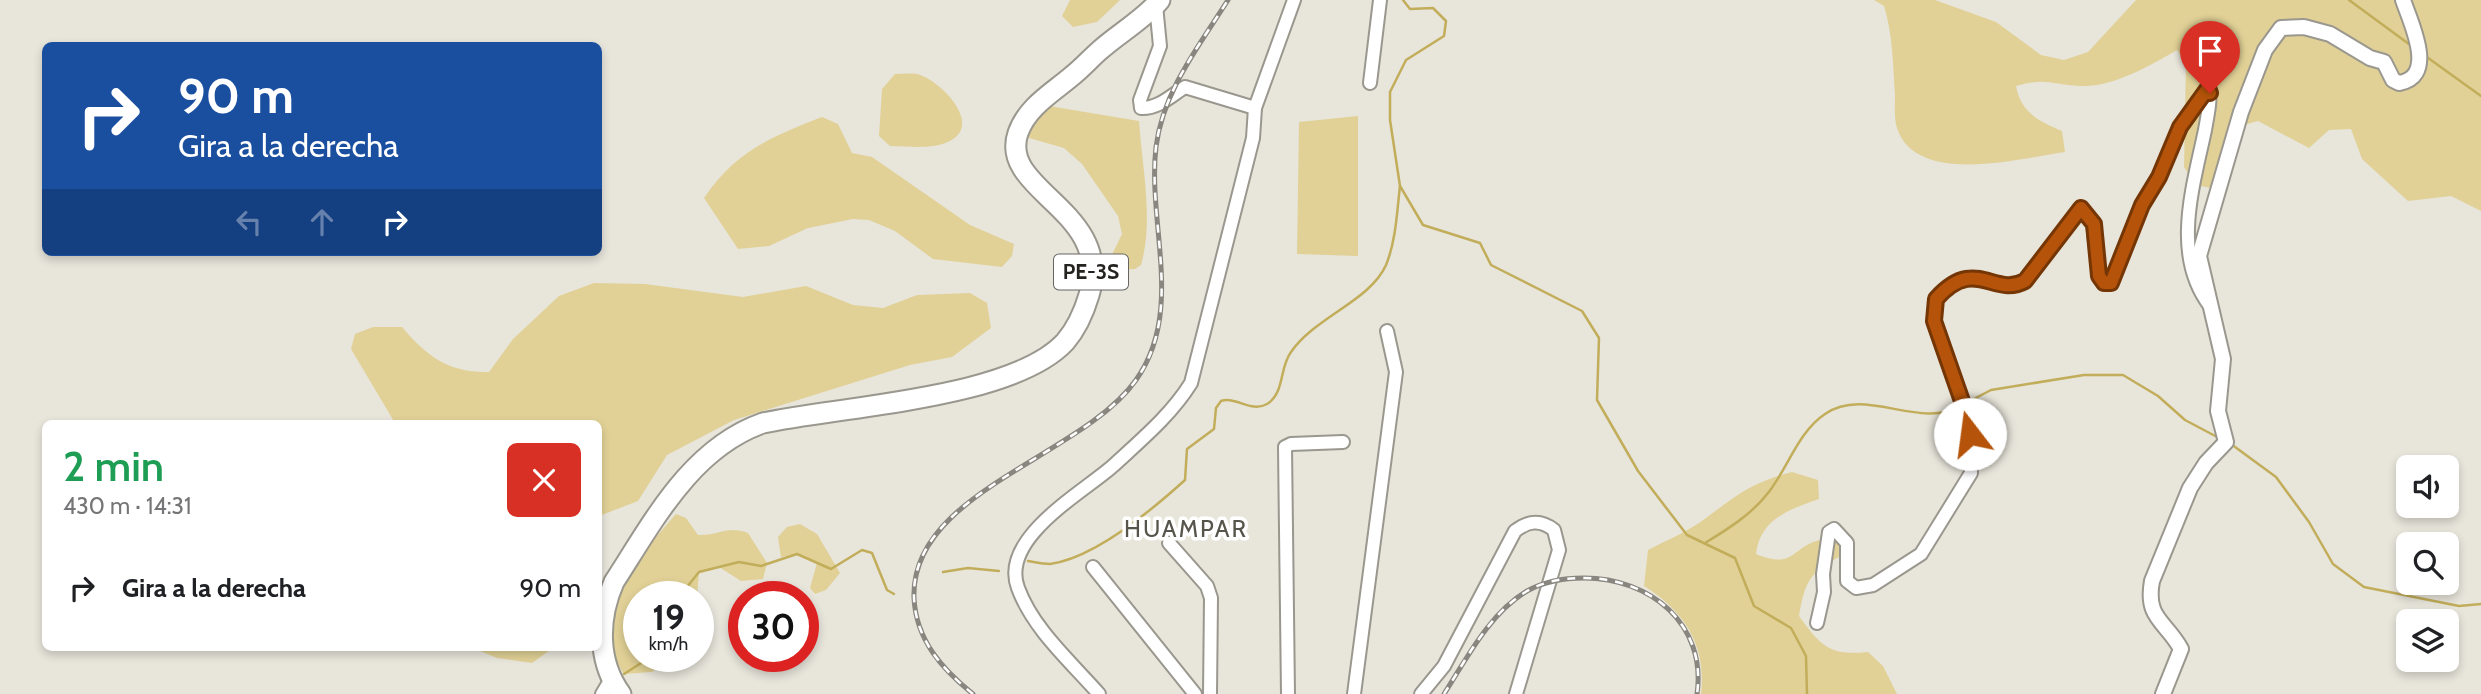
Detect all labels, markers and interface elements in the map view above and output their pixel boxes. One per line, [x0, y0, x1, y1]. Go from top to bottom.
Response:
pin [2180, 21, 2240, 93]
icon: arrive [2191, 32, 2229, 70]
text: 90 m [178, 66, 294, 125]
icon: right [63, 70, 154, 161]
text: Gira a la derecha [178, 126, 399, 165]
icon: left [230, 203, 268, 241]
icon: ahead [303, 203, 341, 241]
icon: right [376, 203, 414, 241]
road number: PE-3S [1054, 254, 1128, 290]
position arrow [1933, 397, 2007, 471]
text: 2 min [63, 440, 164, 492]
button: close [507, 443, 581, 517]
map controls [2396, 455, 2459, 672]
button: sound [2396, 455, 2459, 518]
text: 430 m · 14:31 [63, 492, 191, 520]
district label: HUAMPAR [1124, 514, 1248, 543]
button: search [2396, 532, 2459, 595]
icon: right [63, 569, 101, 607]
text: Gira a la derecha [122, 572, 306, 604]
text: 90 m [519, 572, 581, 604]
speed limit sign: 30 [728, 581, 819, 672]
text: 19 [652, 596, 685, 639]
button: layers [2396, 609, 2459, 672]
text: km/h [649, 633, 688, 655]

